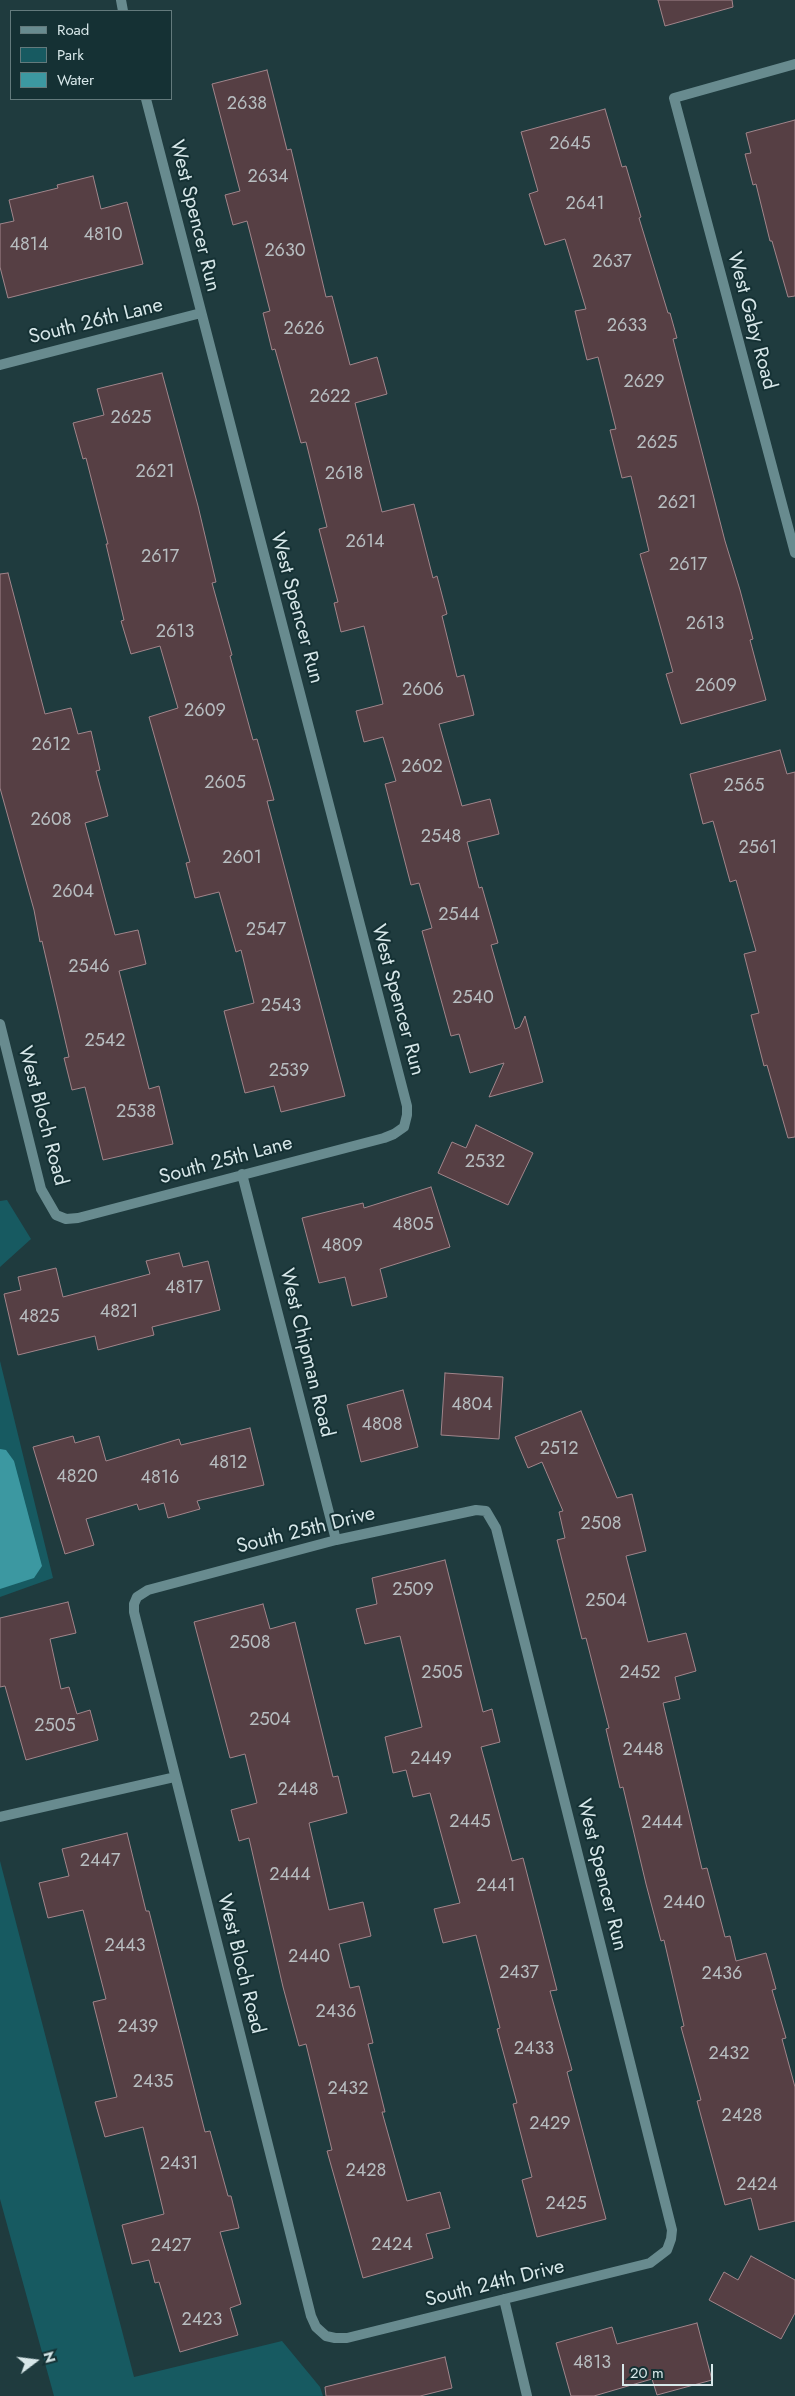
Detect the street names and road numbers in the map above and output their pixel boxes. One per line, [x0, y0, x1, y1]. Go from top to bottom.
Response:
street label: West Spencer Run [164, 138, 224, 294]
street label: West Gaby Road [721, 250, 781, 392]
street label: South 26th Lane [26, 294, 166, 350]
street label: West Spencer Run [264, 530, 328, 686]
street label: West Spencer Run [365, 922, 429, 1078]
street label: West Bloch Road [12, 1044, 72, 1188]
street label: South 25th Lane [157, 1132, 295, 1190]
street label: West Chipman Road [273, 1266, 339, 1440]
street label: South 25th Drive [234, 1502, 378, 1560]
street label: West Spencer Run [571, 1797, 631, 1953]
street label: West Bloch Road [211, 1892, 269, 2036]
street label: South 24th Drive [423, 2255, 567, 2313]

